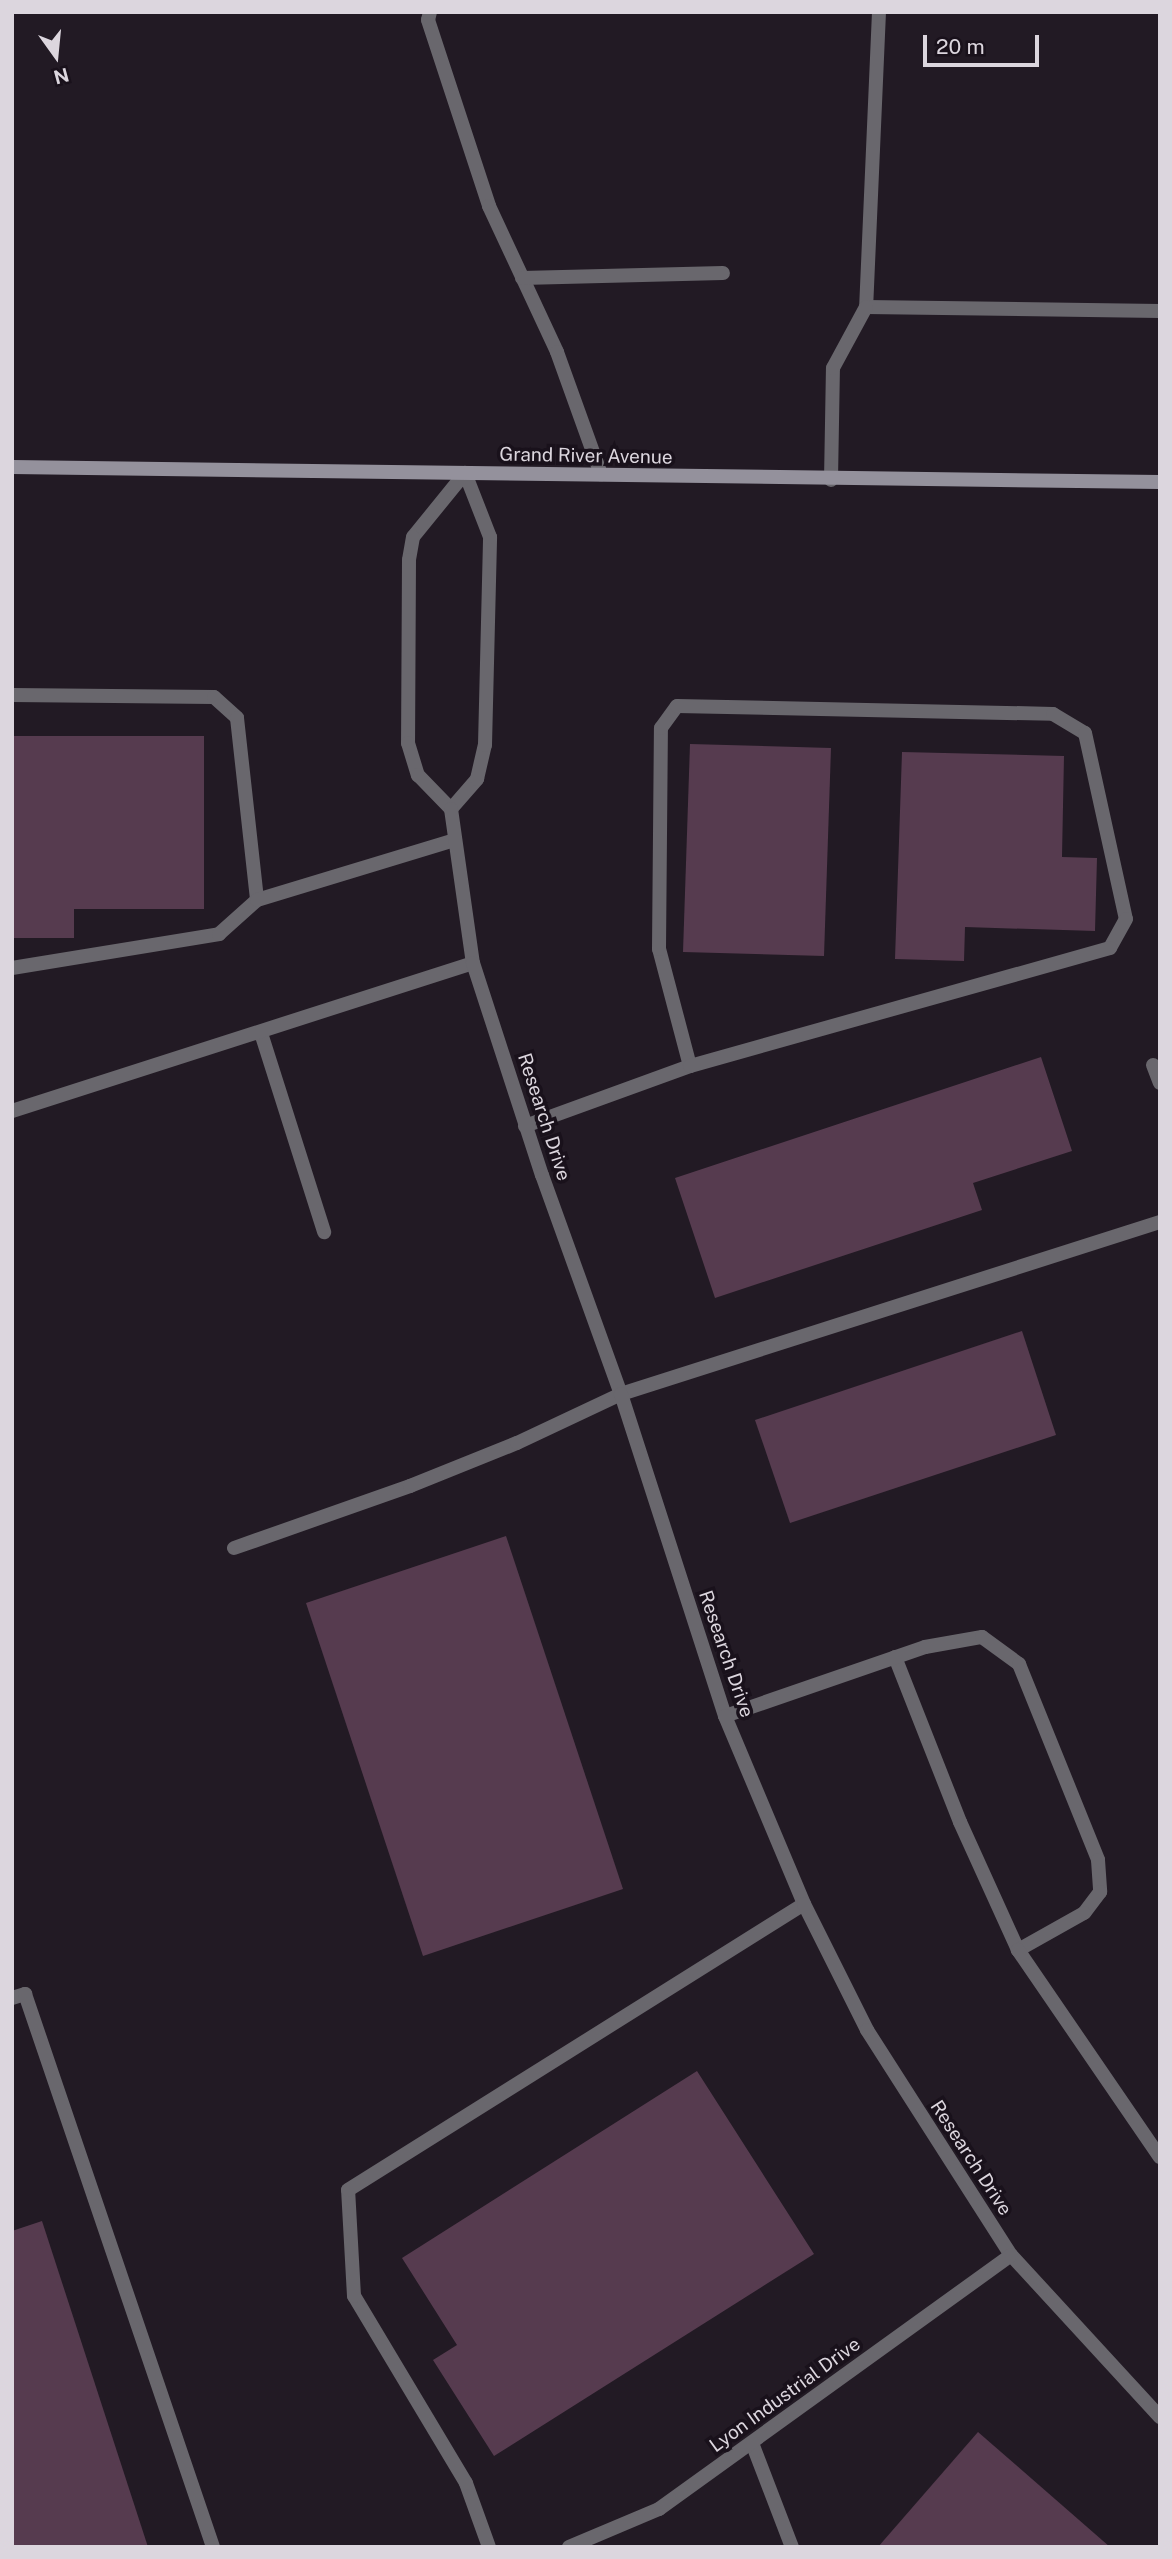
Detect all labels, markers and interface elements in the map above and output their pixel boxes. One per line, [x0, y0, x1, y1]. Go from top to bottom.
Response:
north arrow [21, 21, 91, 91]
scale bar [927, 21, 1042, 65]
text: 20 m [936, 34, 985, 59]
text: N [51, 64, 71, 89]
street label: Grand River Avenue [499, 443, 673, 469]
street label: Research Drive [513, 1050, 575, 1184]
street label: Research Drive [694, 1588, 758, 1720]
street label: Research Drive [925, 2096, 1017, 2220]
street label: Lyon Industrial Drive [705, 2333, 865, 2457]

